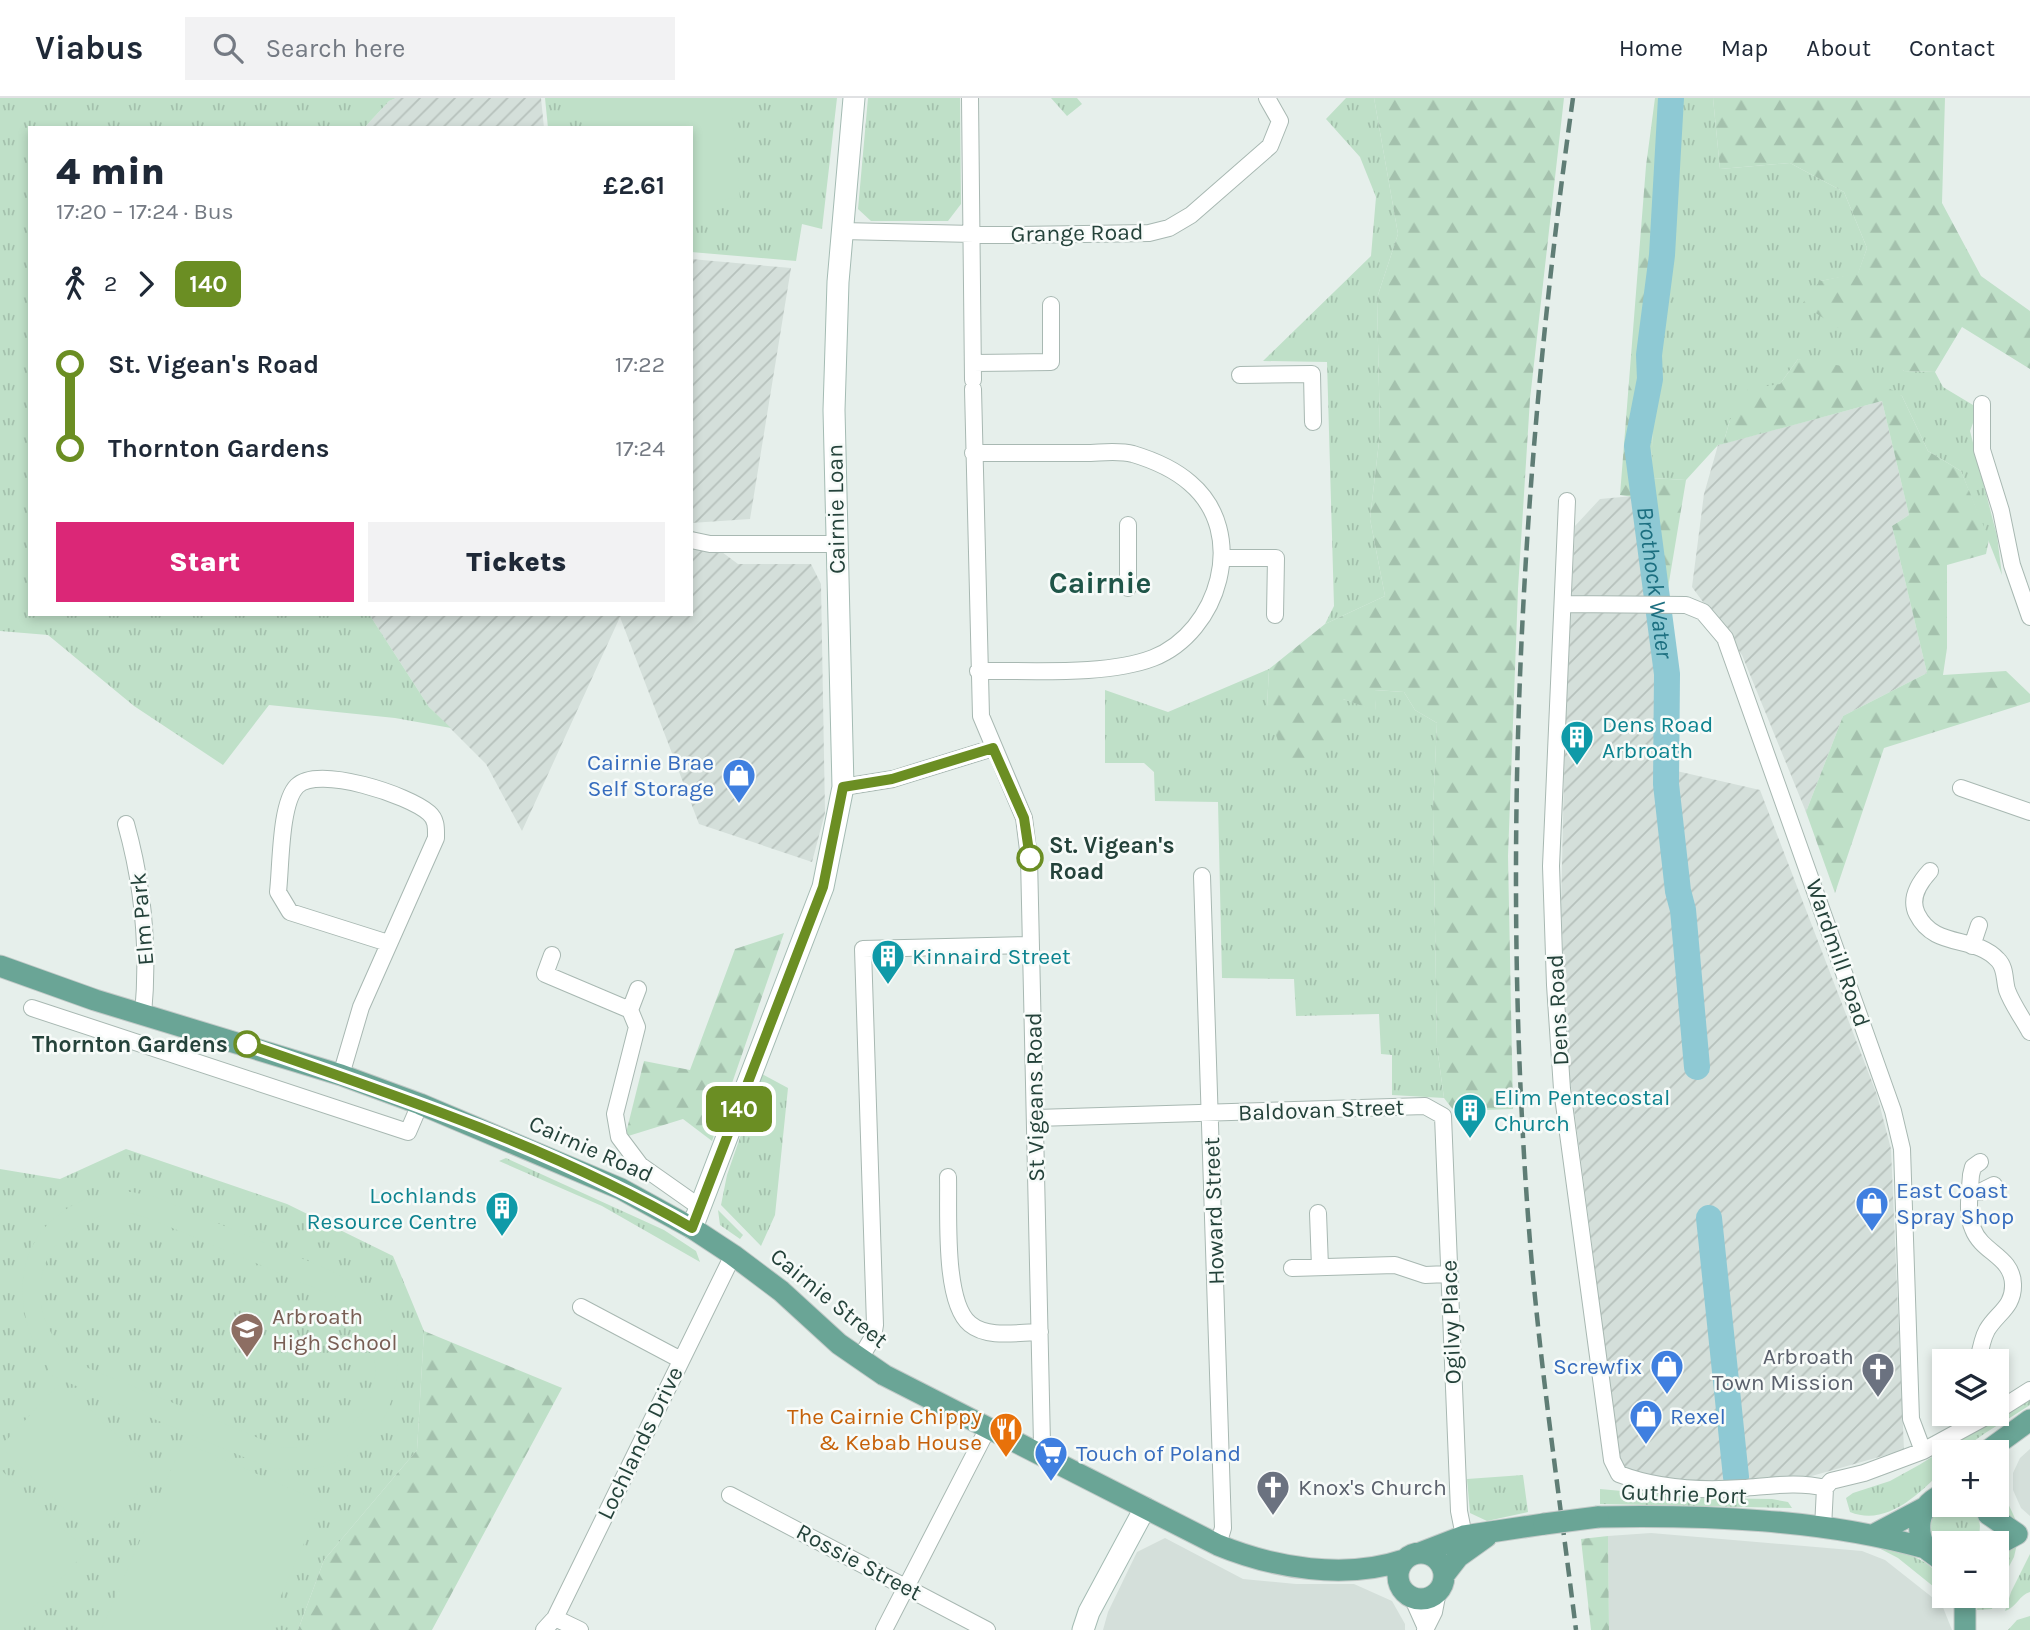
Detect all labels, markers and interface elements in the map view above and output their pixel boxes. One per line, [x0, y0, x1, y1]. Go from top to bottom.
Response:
search box [185, 17, 675, 80]
text: Viabus [35, 29, 143, 67]
icon: search [209, 29, 247, 67]
text: Search here [265, 33, 405, 64]
text: Home [1619, 34, 1683, 62]
text: Map [1721, 34, 1768, 62]
text: About [1806, 34, 1871, 62]
text: Contact [1909, 34, 1995, 62]
text: 4 min [56, 149, 165, 194]
text: £2.61 [603, 170, 665, 201]
text: 17:20 – 17:24 · Bus [56, 198, 234, 225]
street label: Grange Road [1010, 218, 1144, 248]
icon: walk [56, 265, 94, 303]
icon: forward [127, 265, 165, 303]
text: 2 [104, 270, 117, 297]
text: 140 [189, 270, 227, 298]
text: St. Vigean's Road [108, 349, 319, 380]
text: 17:22 [615, 351, 665, 378]
text: Thornton Gardens [108, 433, 330, 464]
text: 17:24 [615, 435, 665, 462]
street label: Cairnie Loan [821, 444, 851, 574]
water label: Brothock Water [1631, 505, 1679, 661]
button: Start [56, 522, 354, 602]
button: Tickets [368, 522, 665, 602]
district label: Cairnie [1049, 565, 1151, 601]
place label: Dens Road Arbroath [1602, 711, 1713, 764]
building icon: Dens Road Arbroath [1558, 718, 1596, 767]
place label: Cairnie Brae Self Storage [587, 749, 714, 802]
shop icon: Cairnie Brae Self Storage [720, 756, 758, 805]
place label: St. Vigean's Road [1049, 832, 1175, 885]
marker: St. Vigean's Road [1017, 845, 1043, 871]
street label: Elm Park [124, 871, 160, 967]
street label: Wardmill Road [1800, 876, 1876, 1030]
building icon: Kinnaird Street [869, 937, 907, 986]
place label: Kinnaird Street [912, 943, 1071, 970]
street label: Dens Road [1542, 954, 1574, 1066]
street label: St Vigeans Road [1020, 1012, 1050, 1182]
place label: Thornton Gardens [32, 1031, 228, 1058]
marker: Thornton Gardens [234, 1031, 260, 1057]
place label: Elim Pentecostal Church [1494, 1084, 1670, 1137]
line badge: 140 [699, 1086, 779, 1132]
building icon: Elim Pentecostal Church [1451, 1091, 1489, 1140]
street label: Baldovan Street [1237, 1094, 1405, 1126]
text: 140 [720, 1095, 758, 1123]
street label: Cairnie Road [525, 1110, 657, 1188]
street label: Howard Street [1198, 1136, 1230, 1285]
place label: East Coast Spray Shop [1896, 1177, 2014, 1230]
place label: Lochlands Resource Centre [307, 1182, 477, 1235]
shop icon: East Coast Spray Shop [1853, 1184, 1891, 1233]
building icon: Lochlands Resource Centre [483, 1189, 521, 1238]
street label: Cairnie Street [765, 1242, 893, 1354]
street label: Ogilvy Place [1435, 1259, 1467, 1385]
place label: Arbroath High School [272, 1303, 398, 1356]
school or university icon: Arbroath High School [228, 1310, 266, 1359]
place label: Arbroath Town Mission [1712, 1343, 1854, 1396]
shop icon: Screwfix [1648, 1347, 1686, 1396]
map controls [1932, 1349, 2009, 1608]
button: layers [1932, 1349, 2009, 1426]
church icon: Arbroath Town Mission [1859, 1350, 1897, 1399]
place label: Screwfix [1553, 1353, 1642, 1380]
street label: Lochlands Drive [591, 1362, 689, 1524]
shop icon: Rexel [1627, 1397, 1665, 1446]
place label: The Cairnie Chippy & Kebab House [787, 1403, 982, 1456]
place label: Rexel [1670, 1403, 1726, 1430]
restaurant icon: The Cairnie Chippy & Kebab House [987, 1410, 1025, 1459]
supermarket icon: Touch of Poland [1032, 1434, 1070, 1483]
place label: Touch of Poland [1076, 1440, 1241, 1467]
button: + [1932, 1440, 2009, 1517]
church icon: Knox's Church [1254, 1468, 1292, 1517]
place label: Knox's Church [1298, 1474, 1447, 1501]
street label: Guthrie Port [1621, 1478, 1748, 1510]
street label: Rossie Street [792, 1518, 927, 1606]
button: − [1932, 1531, 2009, 1608]

